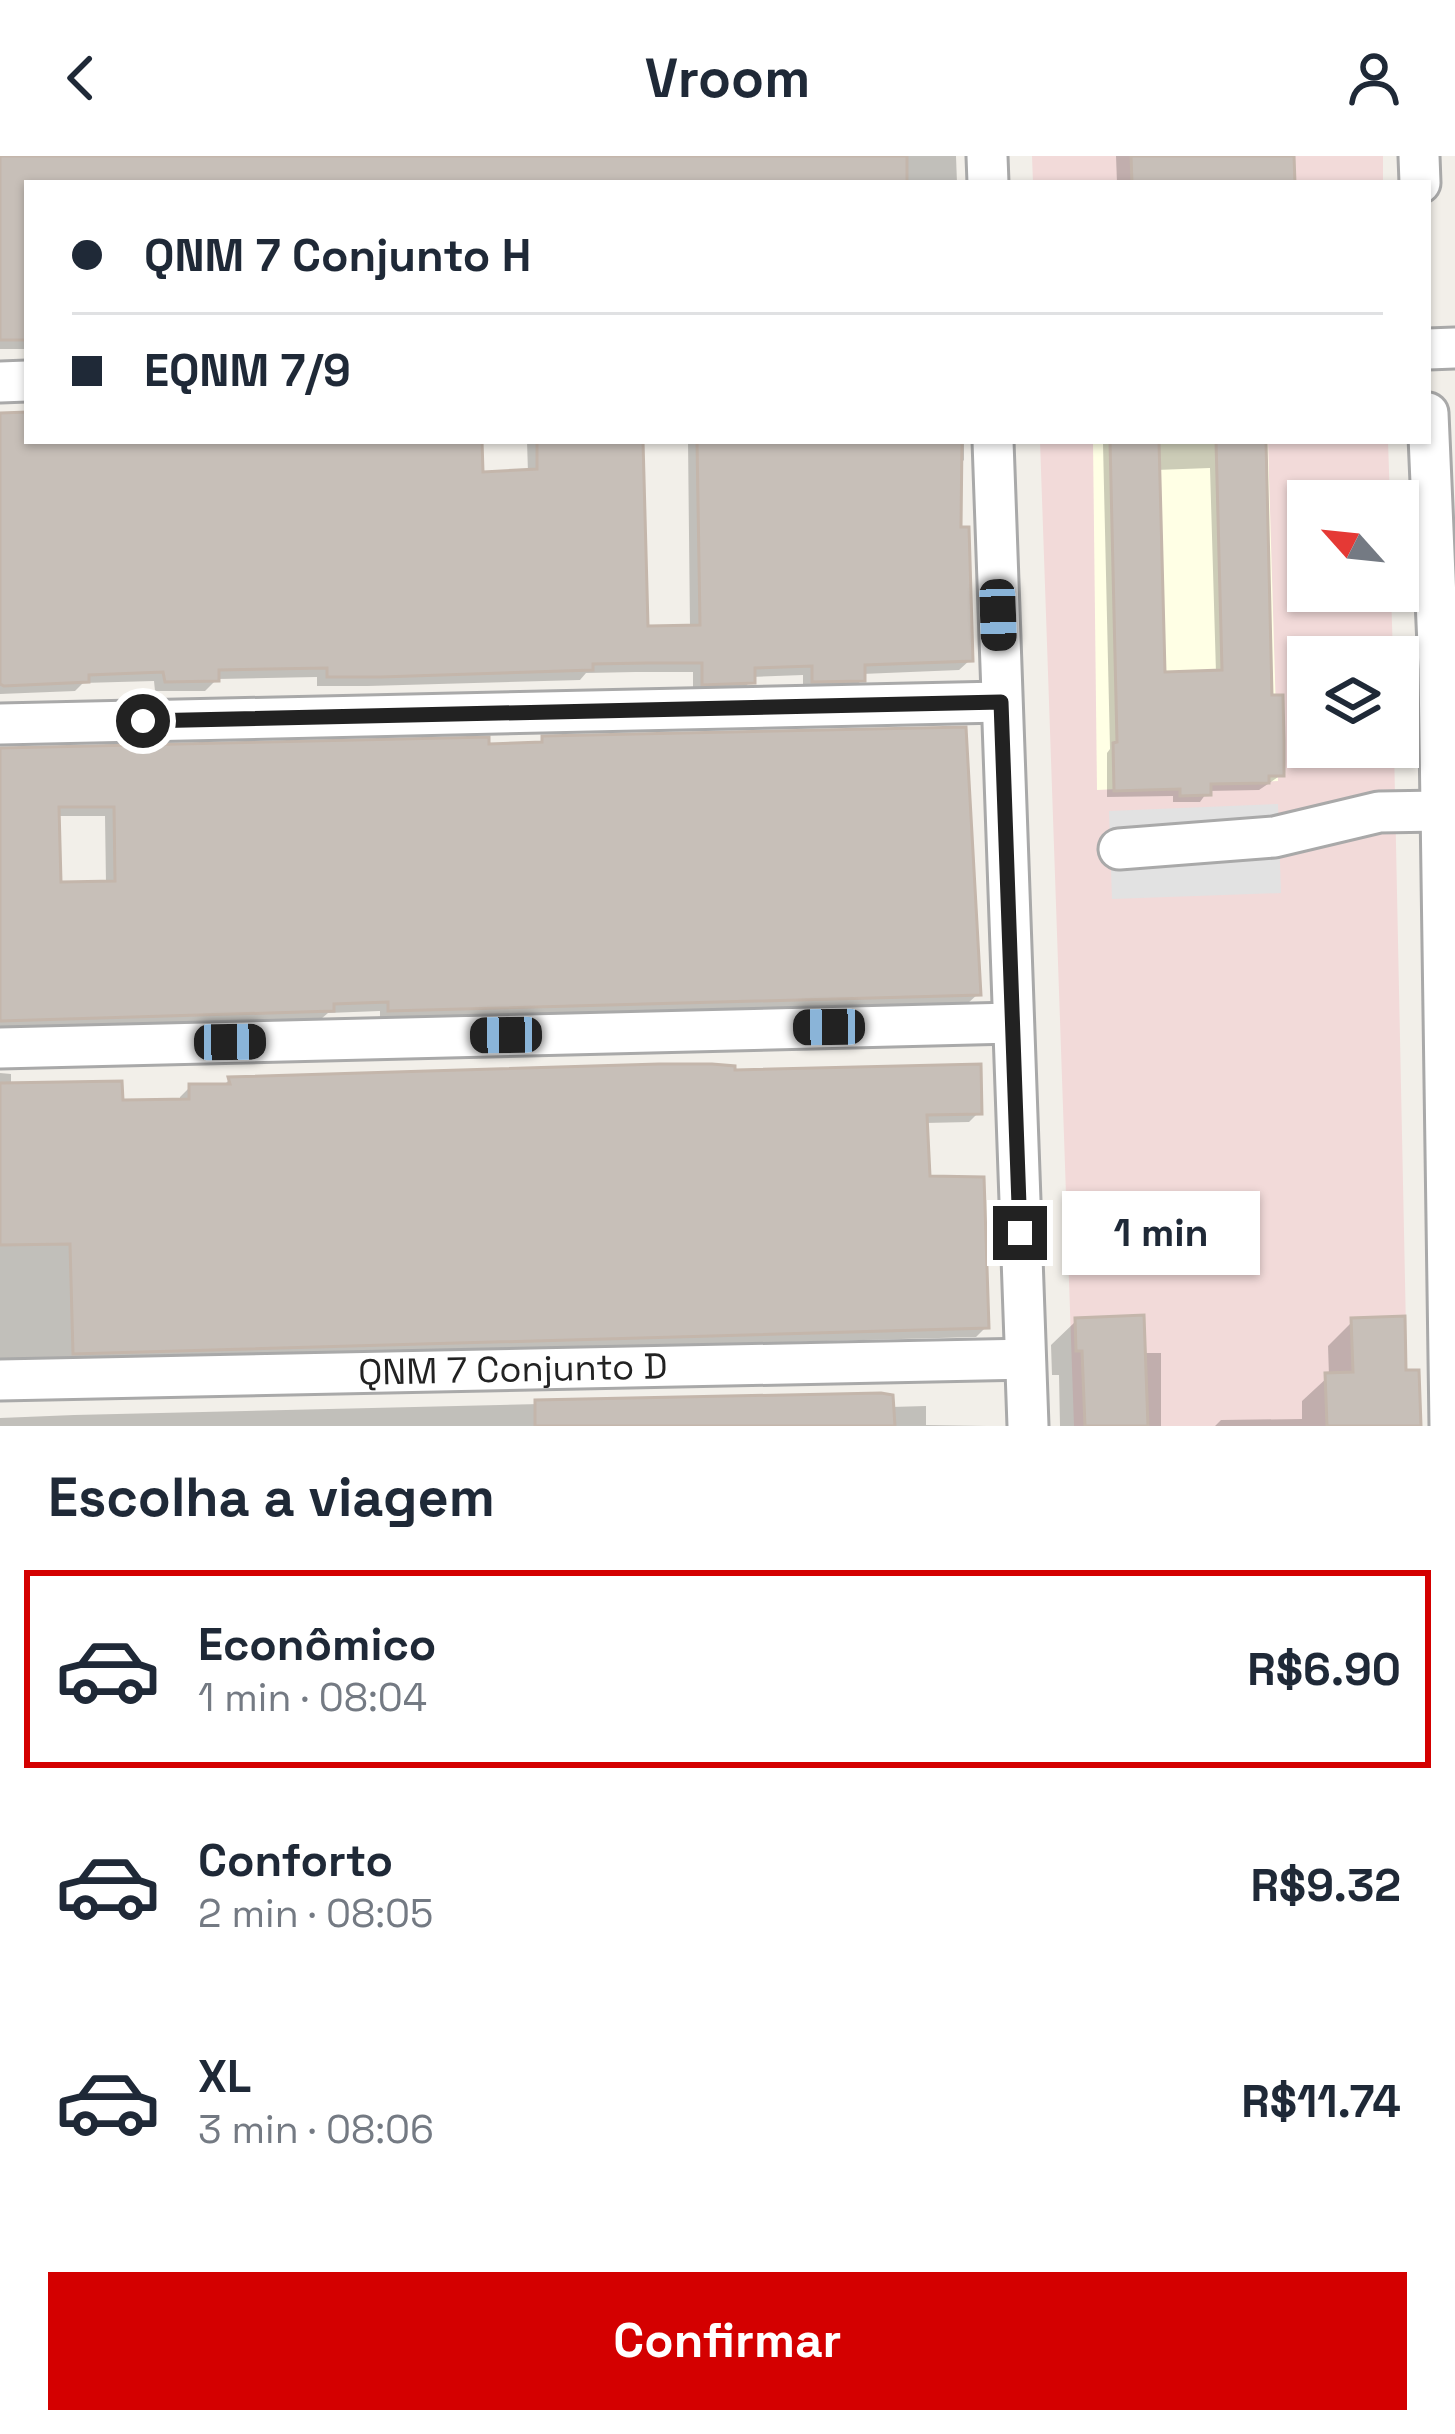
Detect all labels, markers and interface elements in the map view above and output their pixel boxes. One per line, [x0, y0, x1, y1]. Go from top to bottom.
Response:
text: Vroom [645, 44, 810, 113]
icon: back [48, 45, 114, 111]
icon: person [1341, 45, 1407, 111]
text: QNM 7 Conjunto H [144, 227, 531, 284]
text: EQNM 7/9 [144, 342, 351, 399]
north arrow [1287, 480, 1419, 612]
map controls [1287, 480, 1419, 768]
car [979, 578, 1017, 652]
button: layers [1287, 636, 1419, 768]
route start [116, 694, 170, 748]
car [793, 1008, 865, 1046]
car [470, 1016, 542, 1054]
car [194, 1023, 266, 1061]
callout: 1 min [1062, 1191, 1260, 1275]
route end [993, 1206, 1047, 1260]
text: 1 min [1113, 1208, 1209, 1257]
street label: QNM 7 Conjunto D [358, 1343, 668, 1396]
text: Escolha a viagem [48, 1463, 495, 1532]
icon: car [54, 1615, 162, 1723]
text: Econômico [198, 1616, 436, 1673]
text: R$6.90 [1247, 1641, 1401, 1698]
text: 1 min · 08:04 [198, 1673, 427, 1722]
icon: car [54, 1831, 162, 1939]
text: Conforto [198, 1832, 393, 1889]
text: R$9.32 [1250, 1857, 1401, 1914]
text: 2 min · 08:05 [198, 1889, 433, 1938]
icon: car [54, 2047, 162, 2155]
text: XL [198, 2048, 251, 2105]
text: R$11.74 [1241, 2073, 1401, 2130]
text: 3 min · 08:06 [198, 2105, 434, 2154]
button: Confirmar [48, 2272, 1407, 2410]

